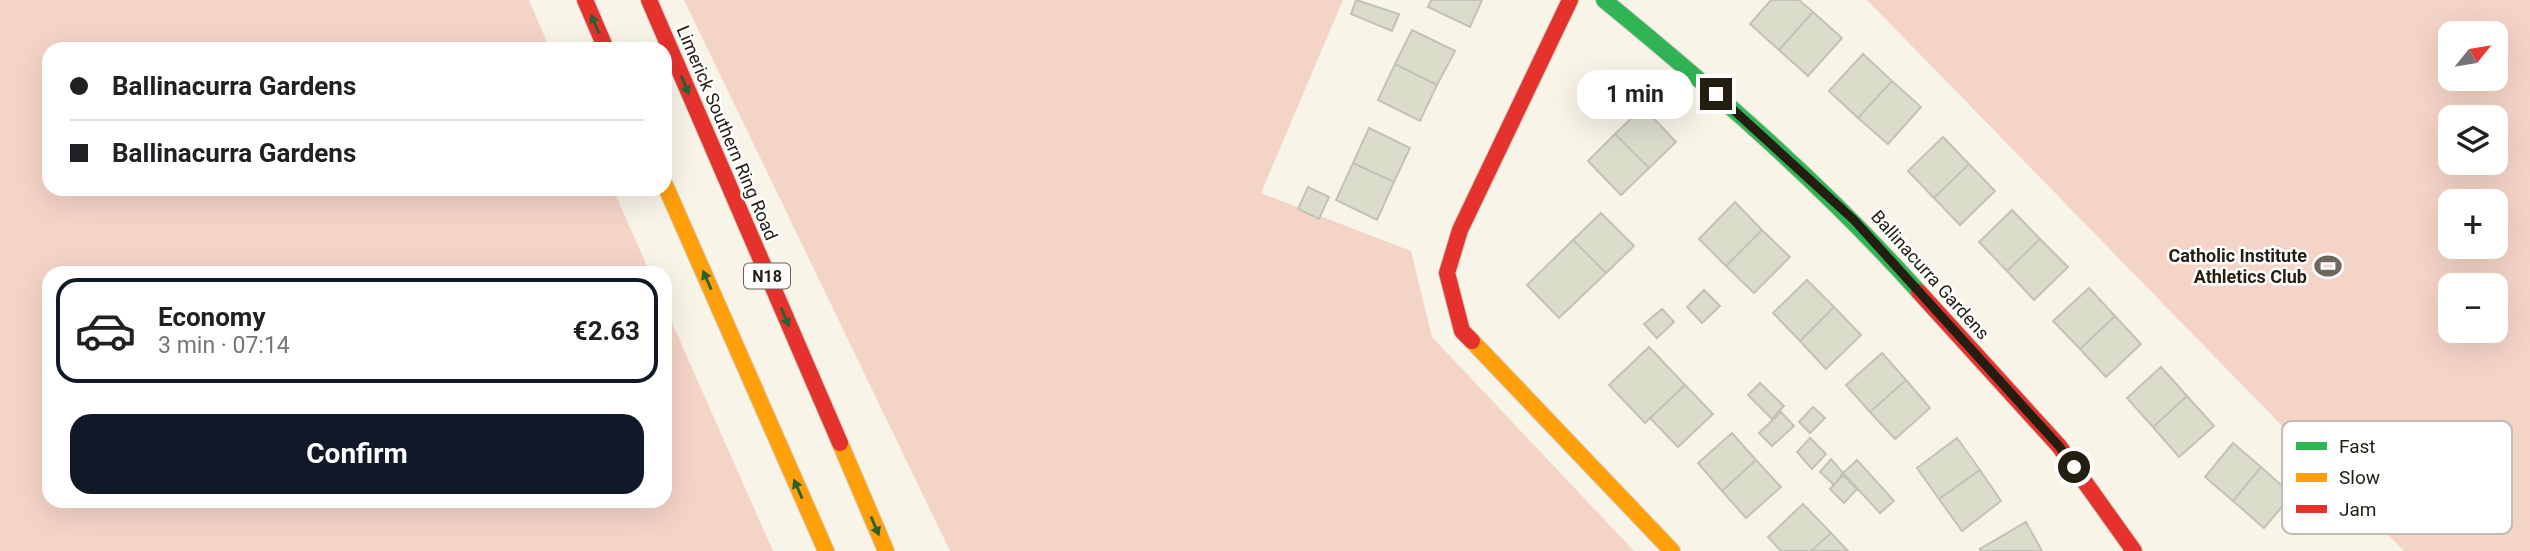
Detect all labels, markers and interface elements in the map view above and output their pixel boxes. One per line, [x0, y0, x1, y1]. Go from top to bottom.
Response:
one-way arrow [589, 14, 600, 35]
north arrow [2438, 21, 2508, 91]
map controls [2438, 21, 2508, 343]
street label: Limerick Southern Ring Road [673, 22, 782, 243]
callout: 1 min [1576, 70, 1692, 119]
text: Ballinacurra Gardens [112, 71, 356, 101]
one-way arrow [680, 75, 691, 96]
route end [1700, 78, 1732, 110]
text: 1 min [1606, 81, 1664, 108]
button: layers [2438, 105, 2508, 175]
text: Ballinacurra Gardens [112, 138, 356, 168]
button: + [2438, 189, 2508, 259]
street label: Ballinacurra Gardens [1867, 206, 1994, 343]
place label: Catholic Institute Athletics Club [2168, 245, 2307, 287]
sports icon: Catholic Institute Athletics Club [2313, 251, 2343, 281]
road number: N18 [744, 264, 790, 288]
one-way arrow [701, 270, 713, 290]
button: − [2438, 273, 2508, 343]
icon: car [74, 299, 137, 362]
text: Economy [158, 302, 265, 332]
one-way arrow [780, 306, 791, 327]
text: €2.63 [573, 316, 640, 346]
text: 3 min · 07:14 [158, 332, 290, 359]
button: Confirm [70, 414, 644, 494]
legend [2282, 421, 2512, 534]
text: Fast [2339, 435, 2376, 458]
route start [2058, 451, 2090, 483]
text: Slow [2339, 466, 2380, 489]
one-way arrow [792, 478, 803, 499]
text: Jam [2339, 498, 2376, 521]
one-way arrow [870, 515, 881, 536]

